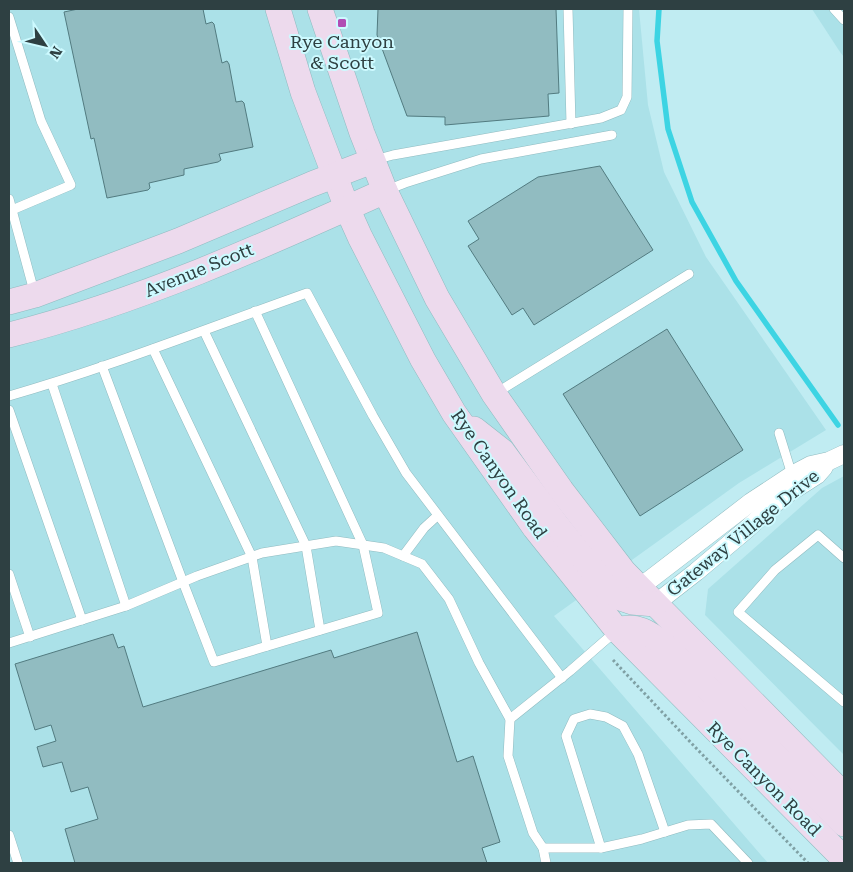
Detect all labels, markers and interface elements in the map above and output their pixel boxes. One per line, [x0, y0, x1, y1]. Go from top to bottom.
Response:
marker: Rye Canyon & Scott [336, 17, 348, 29]
north arrow [20, 20, 70, 70]
place label: Rye Canyon & Scott [290, 31, 394, 73]
text: N [46, 43, 65, 62]
street label: Avenue Scott [141, 238, 256, 301]
street label: Rye Canyon Road [447, 405, 552, 543]
street label: Gateway Village Drive [662, 465, 823, 600]
street label: Rye Canyon Road [703, 717, 826, 840]

